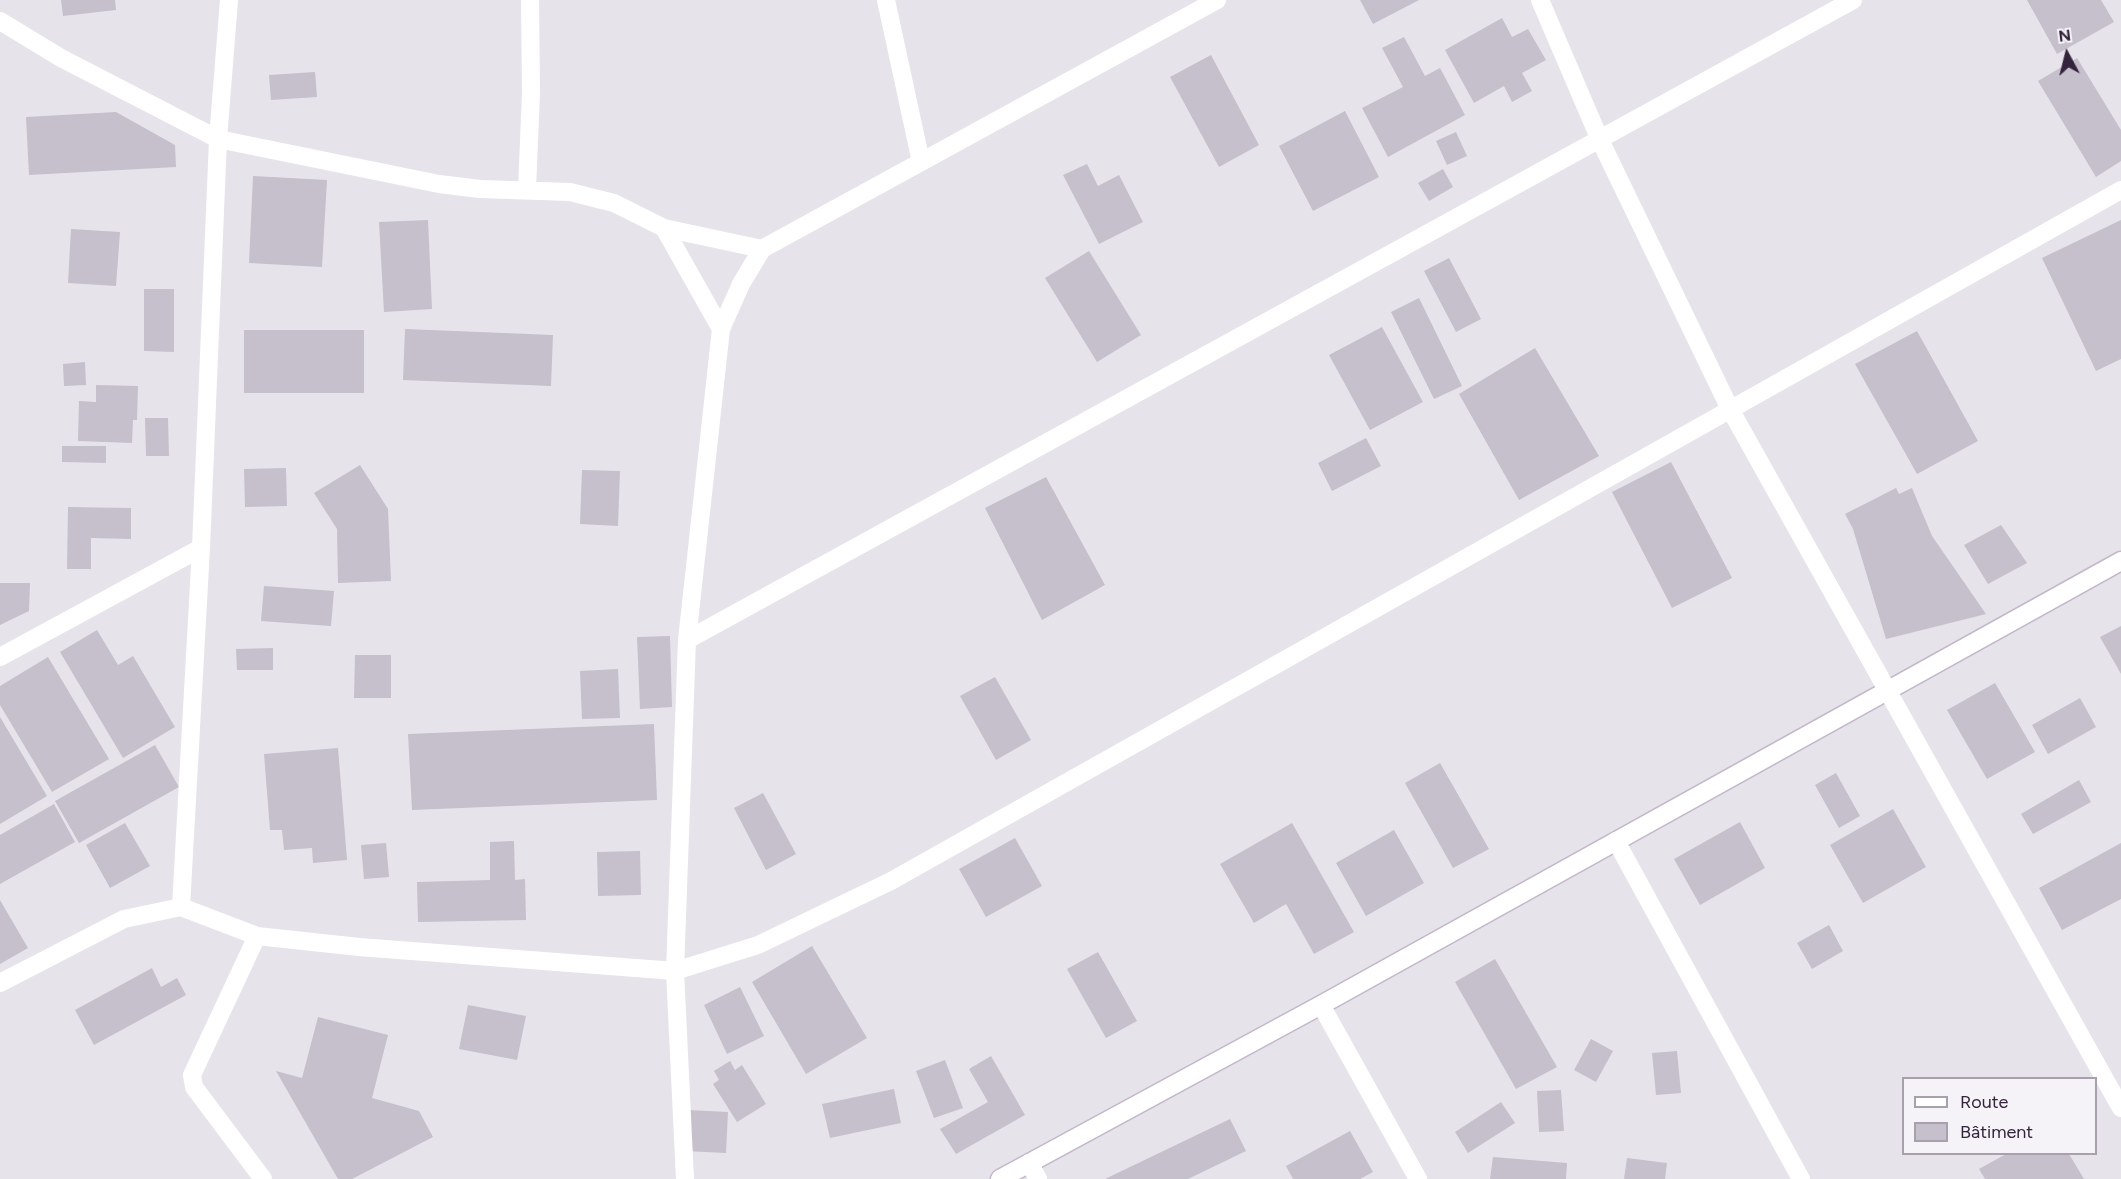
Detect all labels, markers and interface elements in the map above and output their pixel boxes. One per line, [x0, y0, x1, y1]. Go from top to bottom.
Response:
north arrow [2037, 24, 2097, 84]
text: N [2057, 25, 2072, 46]
legend [1902, 1077, 2097, 1155]
text: Route [1960, 1091, 2008, 1113]
text: Bâtiment [1960, 1121, 2033, 1143]

